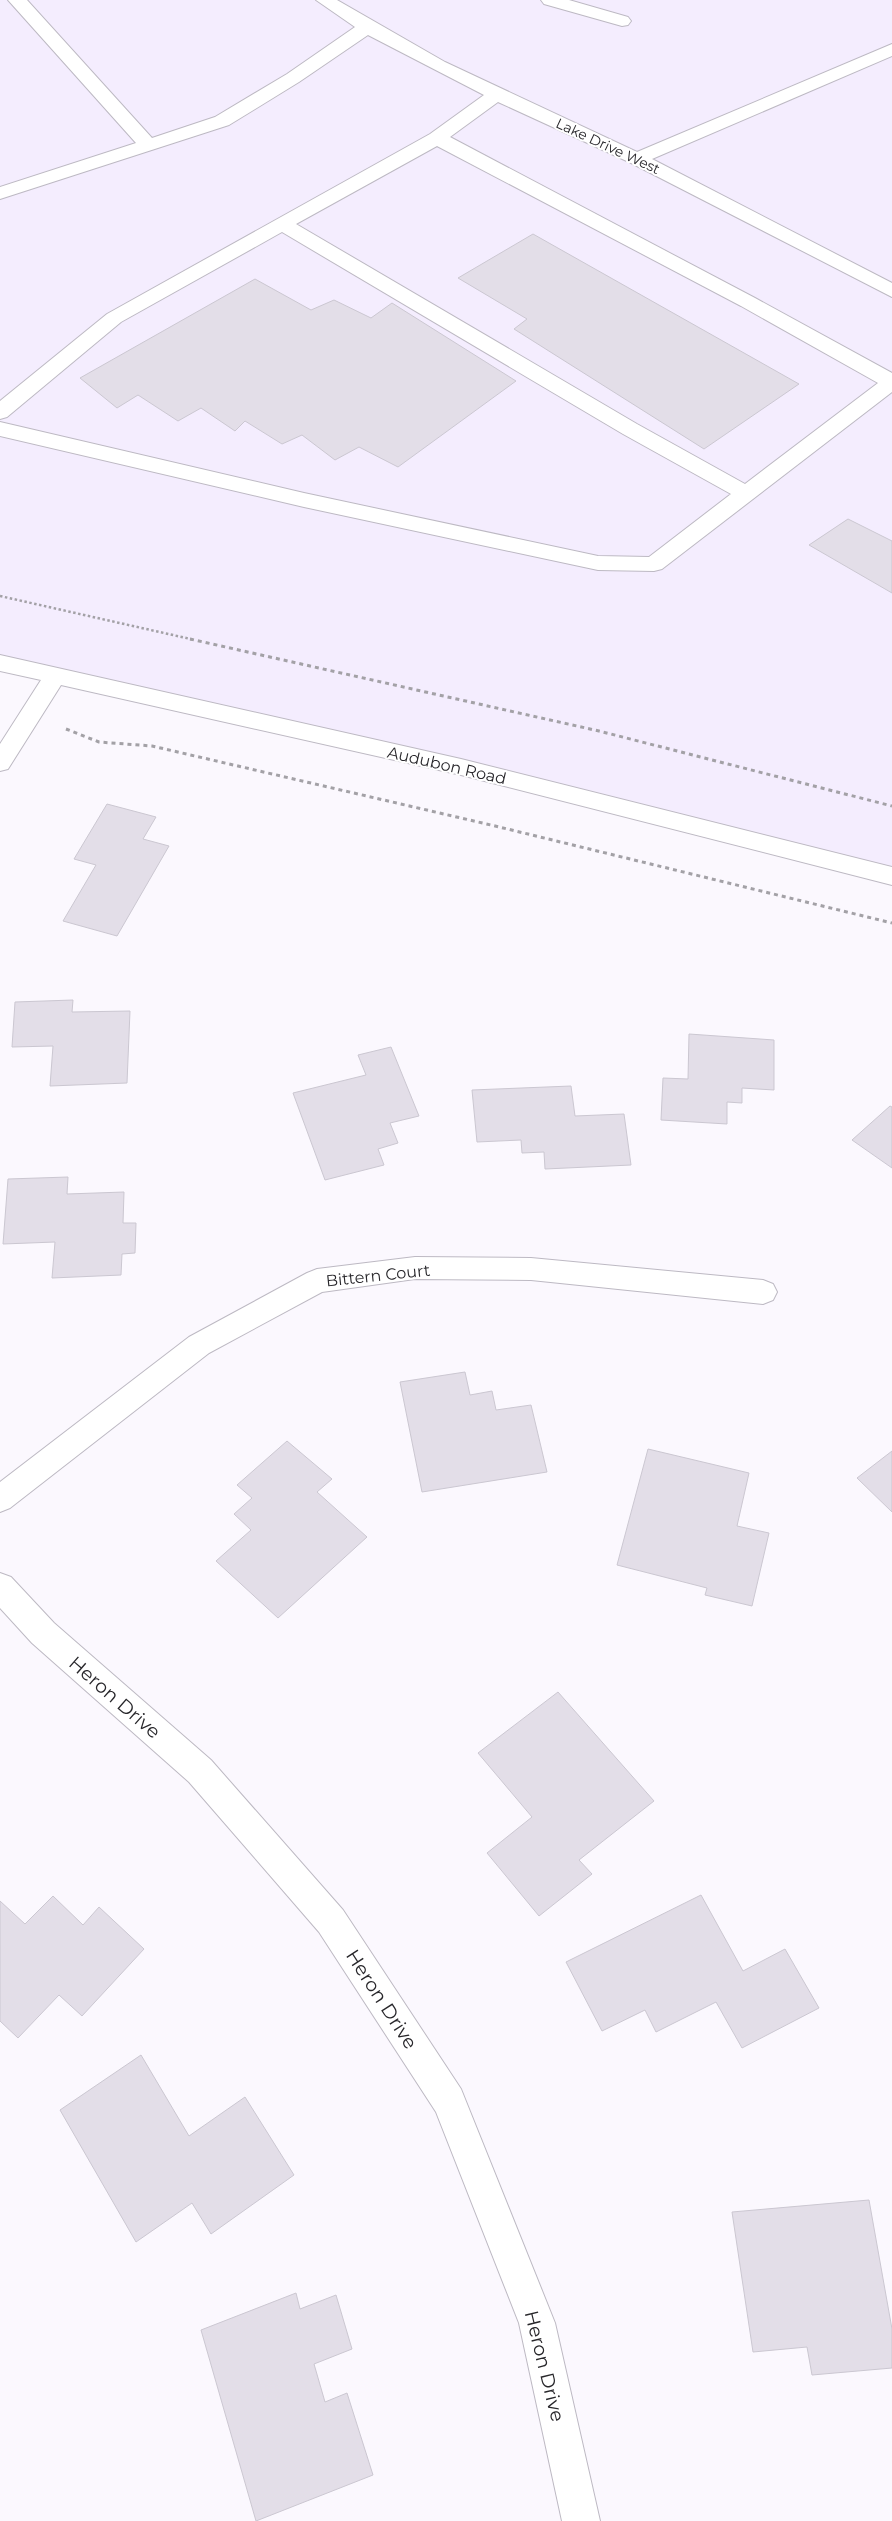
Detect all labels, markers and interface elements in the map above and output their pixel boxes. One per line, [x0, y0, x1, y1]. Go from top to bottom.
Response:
street label: Lake Drive West [553, 114, 663, 178]
street label: Audubon Road [386, 743, 508, 788]
street label: Bittern Court [325, 1261, 432, 1290]
street label: Heron Drive [64, 1651, 165, 1743]
street label: Heron Drive [341, 1945, 422, 2053]
street label: Heron Drive [520, 2308, 569, 2424]

